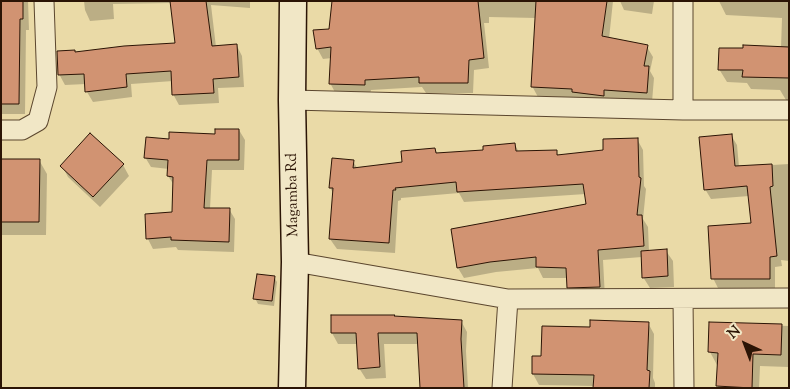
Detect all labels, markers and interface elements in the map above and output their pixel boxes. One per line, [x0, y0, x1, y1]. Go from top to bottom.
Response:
street label: Magamba Rd [284, 153, 304, 237]
north arrow [720, 319, 770, 369]
text: N [724, 322, 746, 344]

